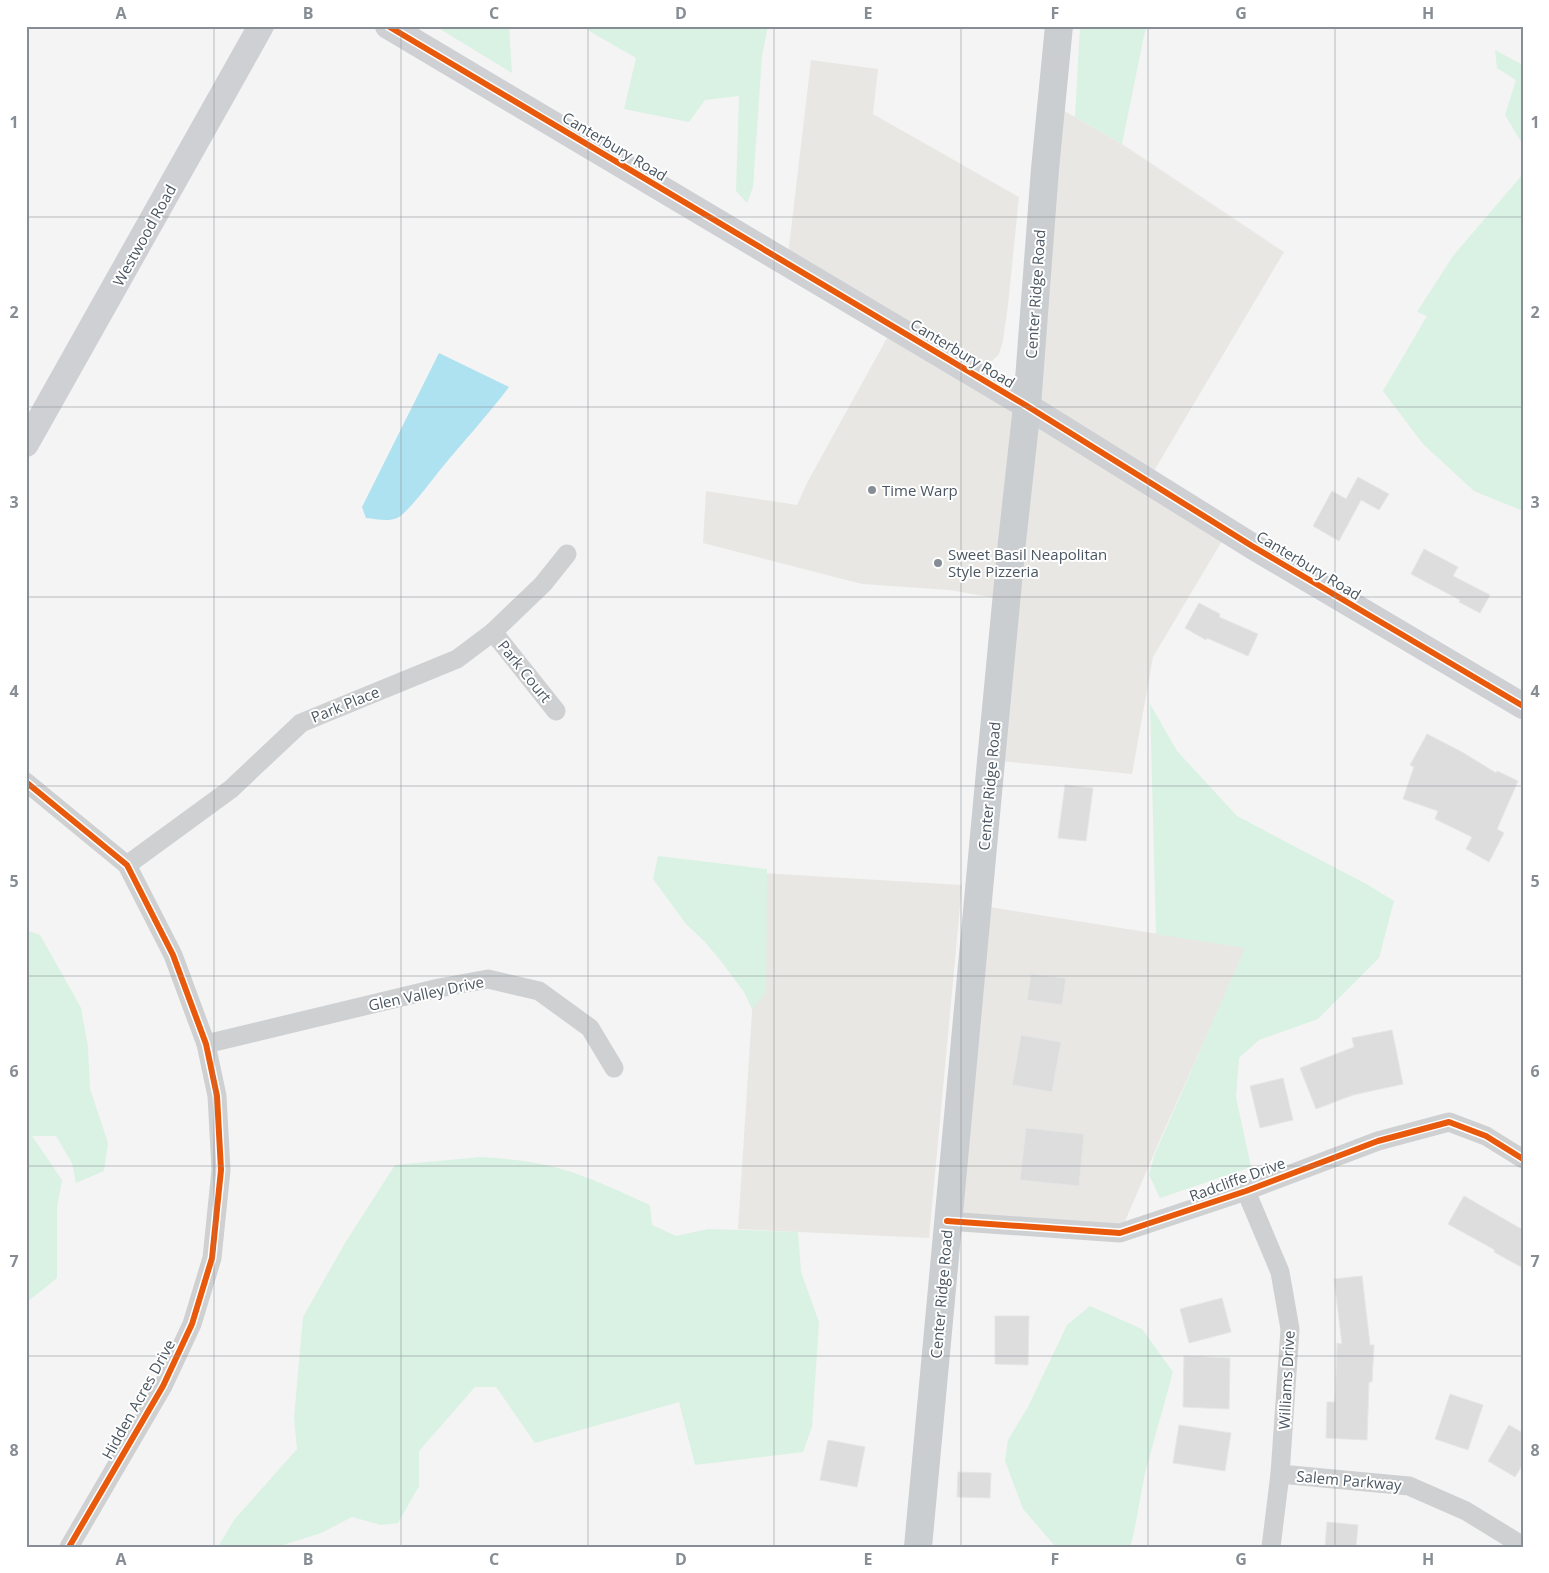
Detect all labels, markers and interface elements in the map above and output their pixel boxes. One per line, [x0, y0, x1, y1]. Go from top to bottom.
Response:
text: A [115, 2, 127, 24]
text: B [303, 2, 313, 24]
text: C [489, 2, 499, 24]
text: D [675, 2, 687, 24]
text: E [864, 2, 873, 24]
text: F [1051, 2, 1059, 24]
text: G [1235, 2, 1247, 24]
text: H [1422, 2, 1434, 24]
street label: Canterbury Road [559, 107, 671, 185]
text: 1 [9, 111, 19, 133]
text: 1 [1530, 111, 1540, 133]
street label: Westwood Road [108, 181, 180, 289]
street label: Center Ridge Road [1021, 229, 1049, 359]
text: 2 [9, 301, 19, 323]
text: 2 [1530, 301, 1540, 323]
street label: Canterbury Road [907, 314, 1019, 392]
place label: Time Warp [882, 480, 958, 500]
marker: Time Warp [866, 484, 878, 496]
text: 3 [9, 491, 19, 513]
text: 3 [1530, 491, 1540, 513]
street label: Canterbury Road [1253, 526, 1365, 604]
place label: Sweet Basil Neapolitan Style Pizzeria [948, 544, 1107, 581]
marker: Sweet Basil Neapolitan Style Pizzeria [932, 557, 944, 569]
street label: Park Court [494, 636, 556, 706]
text: 4 [9, 680, 19, 702]
text: 4 [1530, 680, 1540, 702]
street label: Park Place [308, 681, 382, 727]
street label: Center Ridge Road [973, 721, 1005, 851]
text: 5 [9, 870, 19, 892]
text: 5 [1530, 870, 1540, 892]
street label: Glen Valley Drive [366, 971, 486, 1015]
text: 6 [9, 1060, 19, 1082]
text: 6 [1530, 1060, 1540, 1082]
street label: Radcliffe Drive [1186, 1152, 1288, 1206]
street label: Center Ridge Road [925, 1229, 957, 1359]
text: 7 [9, 1250, 19, 1272]
text: 7 [1530, 1250, 1540, 1272]
street label: Williams Drive [1273, 1330, 1299, 1430]
street label: Hidden Acres Drive [97, 1336, 179, 1462]
text: 8 [9, 1439, 19, 1461]
text: 8 [1530, 1439, 1540, 1461]
street label: Salem Parkway [1296, 1465, 1403, 1495]
text: A [115, 1548, 127, 1570]
text: B [303, 1548, 313, 1570]
text: C [489, 1548, 499, 1570]
text: D [675, 1548, 687, 1570]
text: E [864, 1548, 873, 1570]
text: F [1051, 1548, 1059, 1570]
text: G [1235, 1548, 1247, 1570]
text: H [1422, 1548, 1434, 1570]

